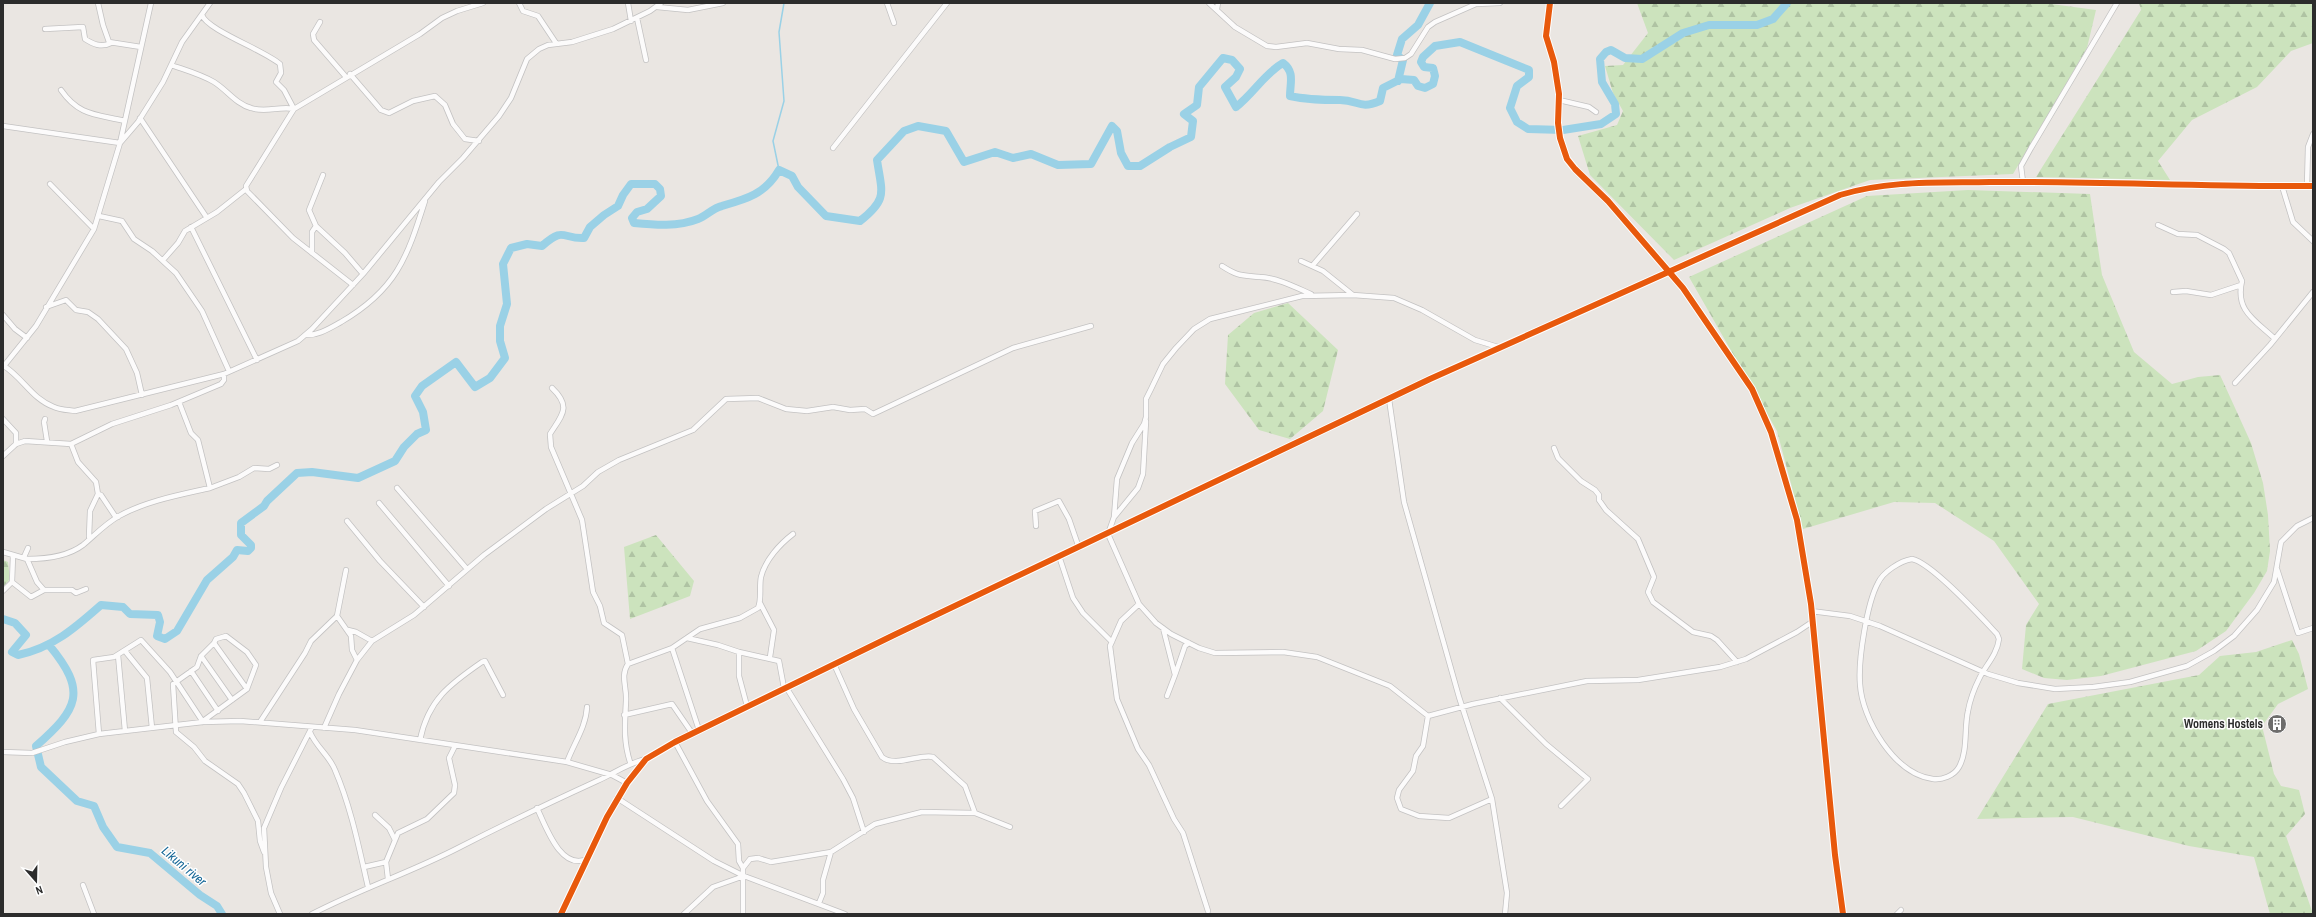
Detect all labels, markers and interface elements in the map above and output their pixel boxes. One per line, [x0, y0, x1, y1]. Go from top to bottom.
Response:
building icon: Womens Hostels [2266, 713, 2288, 735]
place label: Womens Hostels [2184, 716, 2264, 732]
water label: Likuni river [158, 842, 210, 890]
north arrow [16, 861, 56, 901]
text: N [34, 883, 45, 898]

